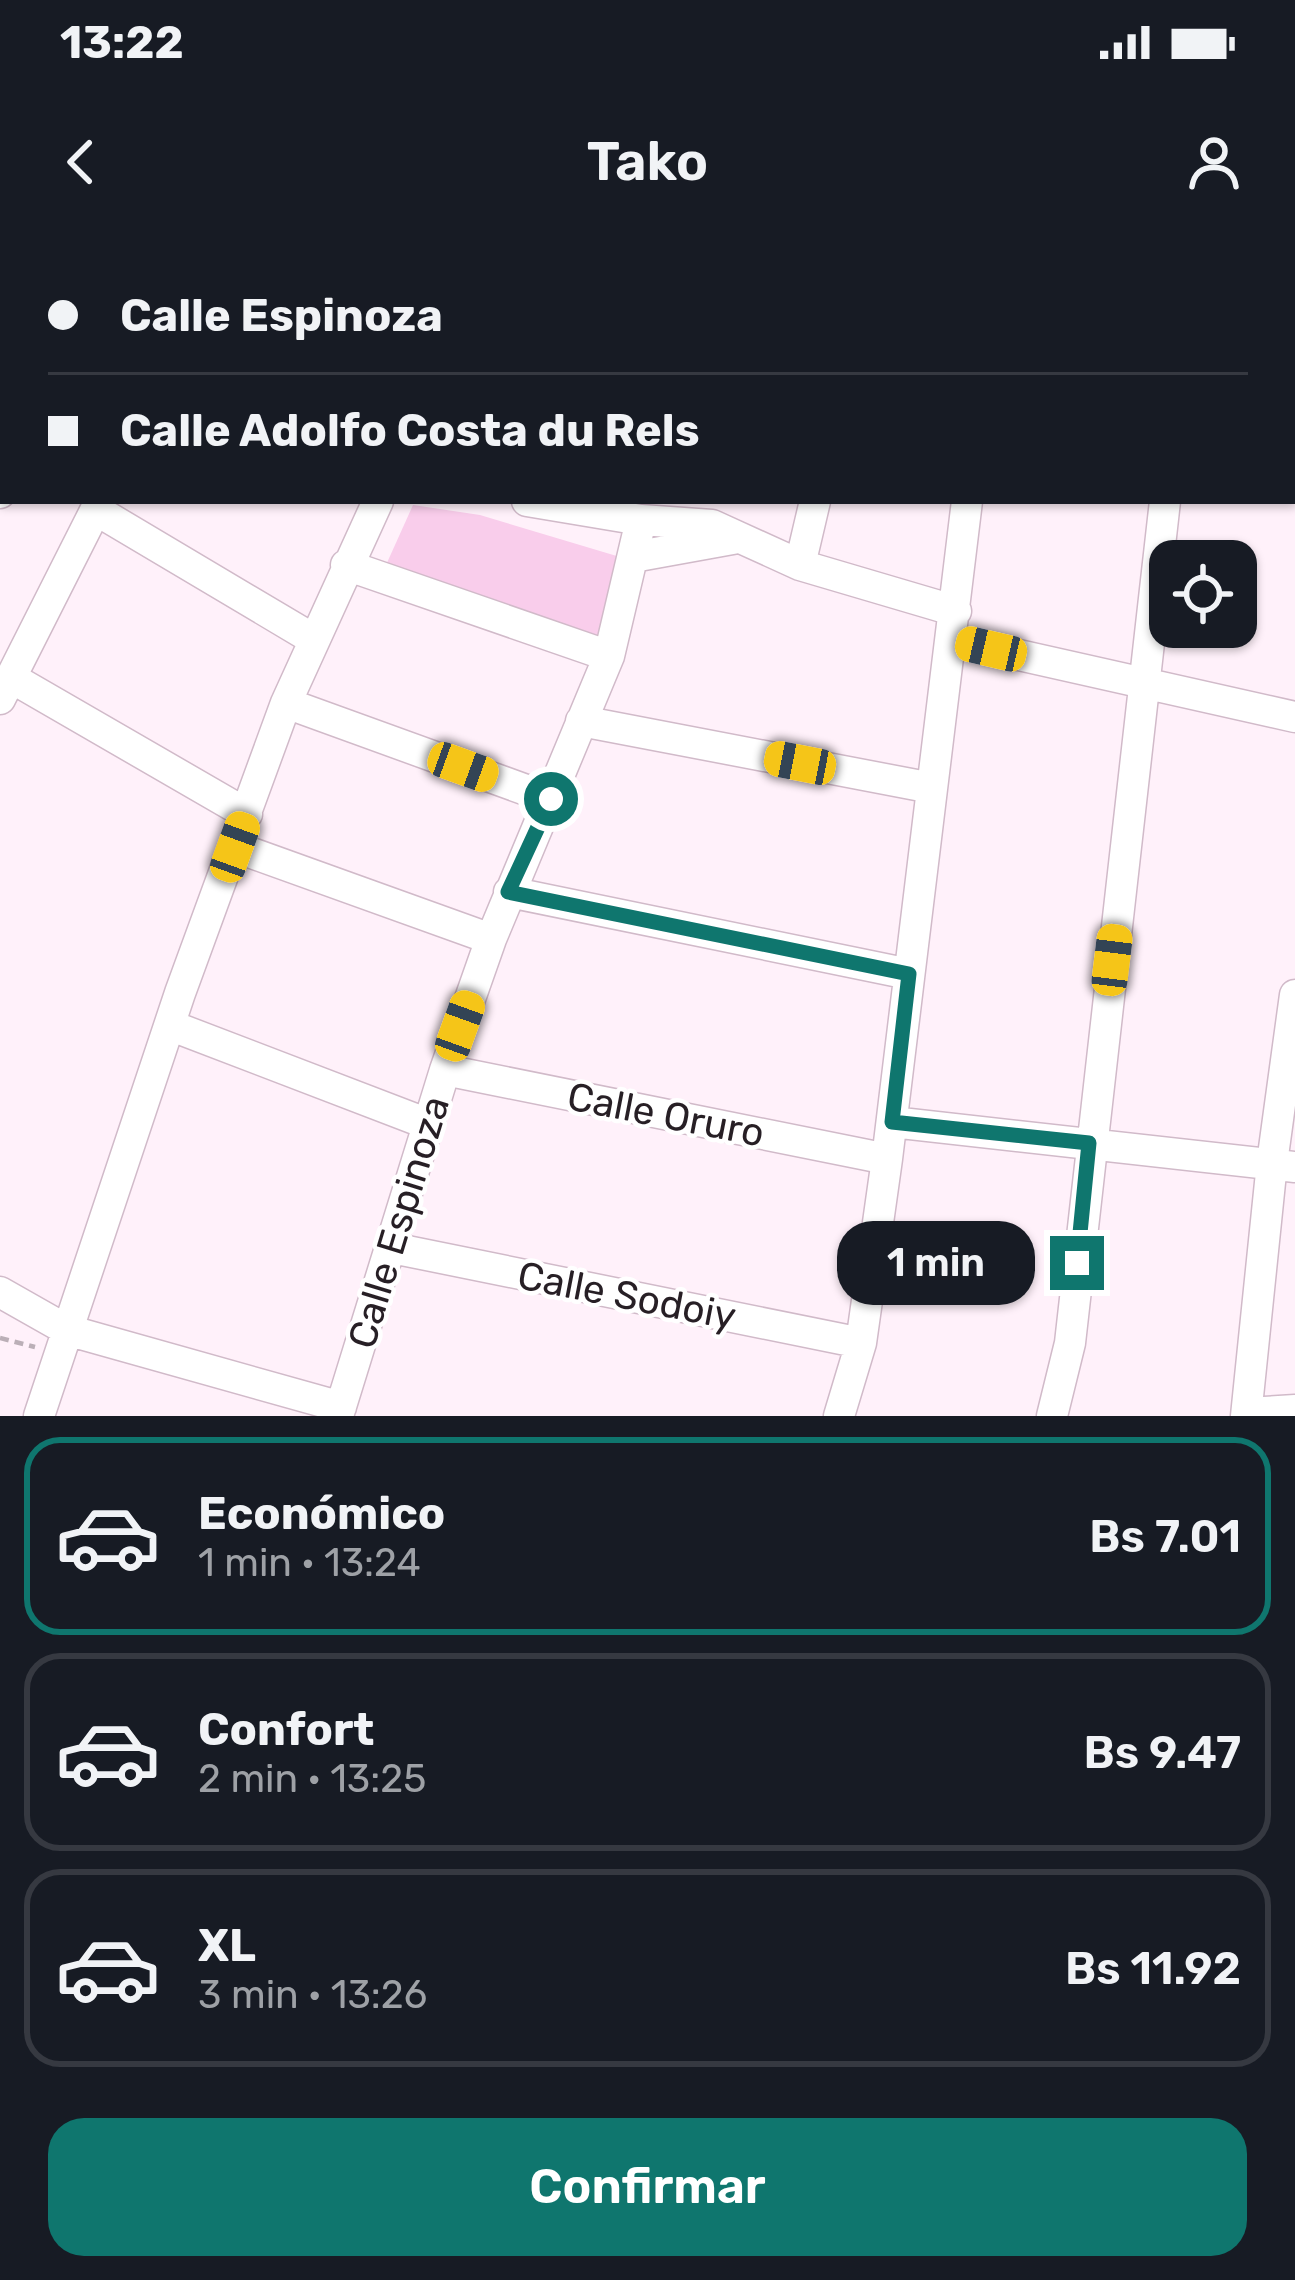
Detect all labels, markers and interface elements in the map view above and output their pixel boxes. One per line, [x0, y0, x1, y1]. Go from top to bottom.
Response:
text: 13:22 [60, 16, 184, 69]
icon: back [48, 129, 114, 195]
icon: person [1181, 129, 1247, 195]
text: Tako [587, 130, 708, 194]
text: Calle Espinoza [120, 289, 443, 342]
text: Calle Adolfo Costa du Rels [120, 404, 700, 457]
map controls [1149, 540, 1257, 648]
button: locate [1149, 540, 1257, 648]
car [952, 623, 1030, 675]
car [423, 738, 503, 796]
car [761, 738, 839, 788]
route start [524, 772, 578, 826]
car [206, 807, 264, 887]
car [1090, 922, 1134, 998]
car [431, 986, 489, 1066]
street label: Calle Oruro [564, 1073, 768, 1157]
street label: Calle Espinoza [339, 1091, 459, 1354]
callout: 1 min [837, 1221, 1035, 1305]
route end [1050, 1236, 1104, 1290]
text: 1 min [887, 1240, 985, 1286]
street label: Calle Sodoiy [514, 1252, 740, 1340]
icon: car [54, 1482, 162, 1590]
text: Económico [198, 1487, 445, 1540]
text: Bs 7.01 [1089, 1510, 1241, 1563]
text: 1 min · 13:24 [198, 1540, 421, 1586]
icon: car [54, 1698, 162, 1806]
text: Confort [198, 1703, 374, 1756]
text: Bs 9.47 [1083, 1726, 1241, 1779]
text: 2 min · 13:25 [198, 1756, 426, 1802]
icon: car [54, 1914, 162, 2022]
text: XL [198, 1919, 256, 1972]
text: Bs 11.92 [1065, 1942, 1241, 1995]
text: 3 min · 13:26 [198, 1972, 427, 2018]
button: Confirmar [48, 2118, 1247, 2256]

